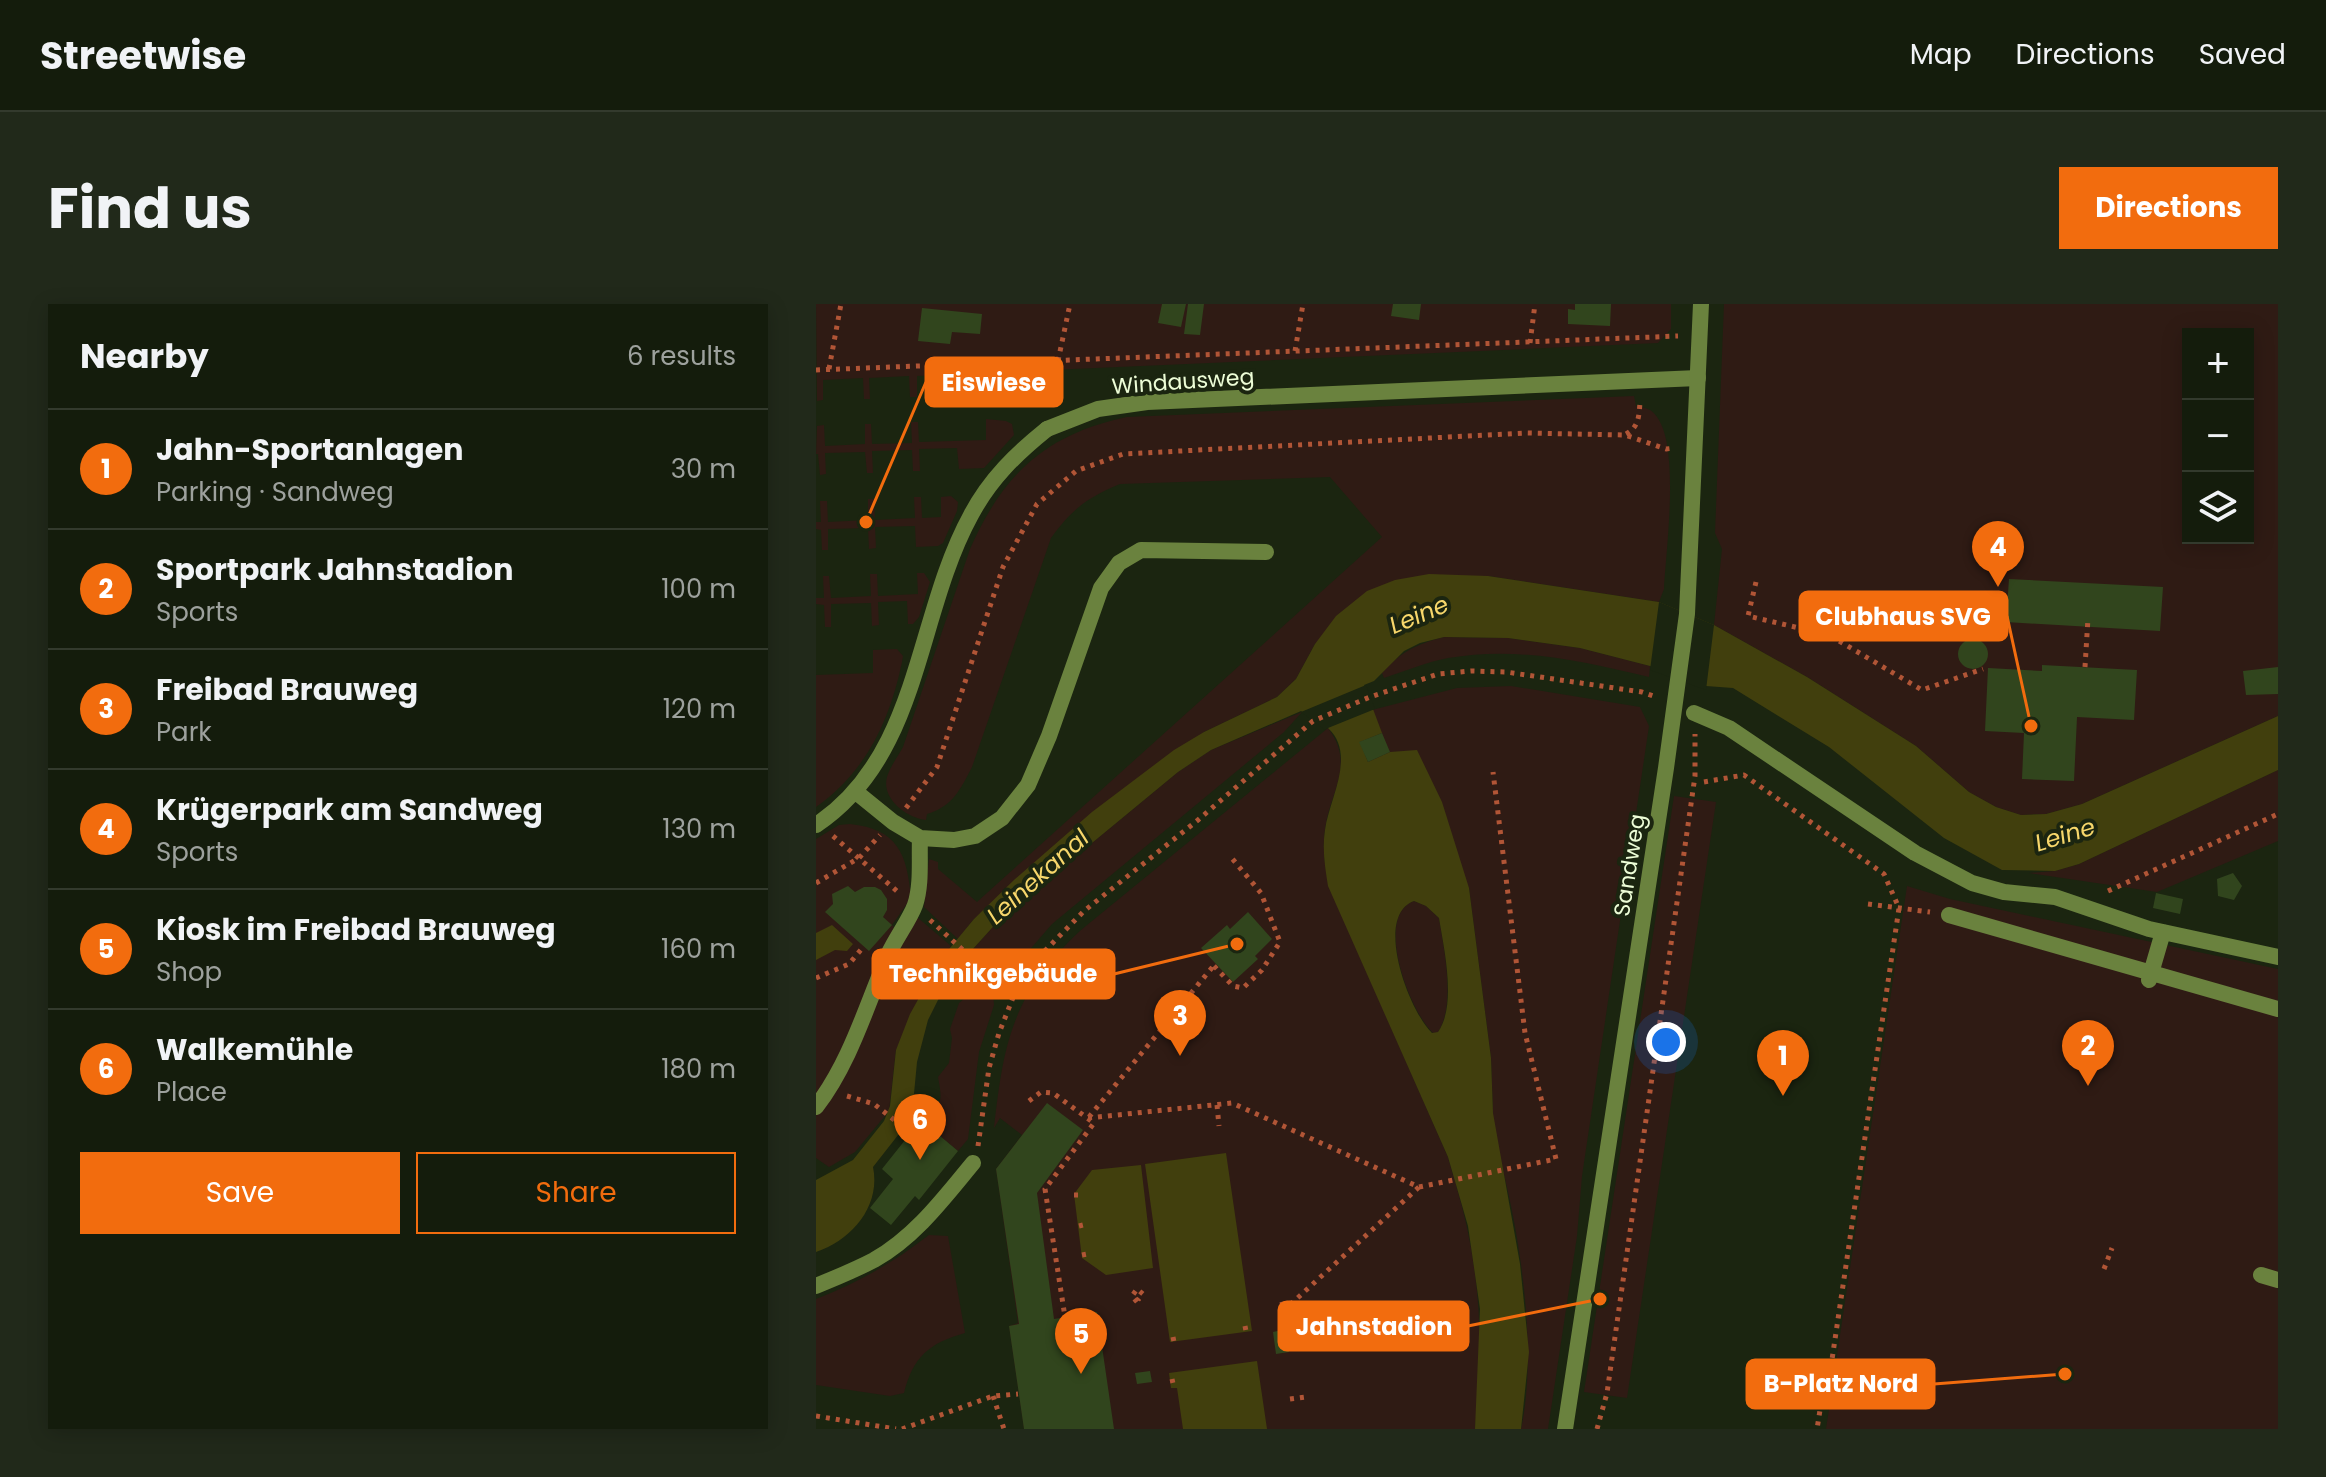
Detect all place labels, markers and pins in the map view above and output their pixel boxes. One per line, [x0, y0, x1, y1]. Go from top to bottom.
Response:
callout: Eiswiese [926, 358, 1062, 406]
pin: 4 [1972, 521, 2024, 587]
callout: Clubhaus SVG [1800, 592, 2007, 640]
callout: Technikgebäude [873, 950, 1114, 998]
pin: 3 [1154, 990, 1206, 1056]
pin: 2 [2062, 1020, 2114, 1086]
pin: 1 [1757, 1030, 1809, 1096]
pin: 6 [894, 1094, 946, 1160]
callout: Jahnstadion [1279, 1302, 1468, 1350]
pin: 5 [1055, 1308, 1107, 1374]
callout: B-Platz Nord [1747, 1360, 1934, 1408]

